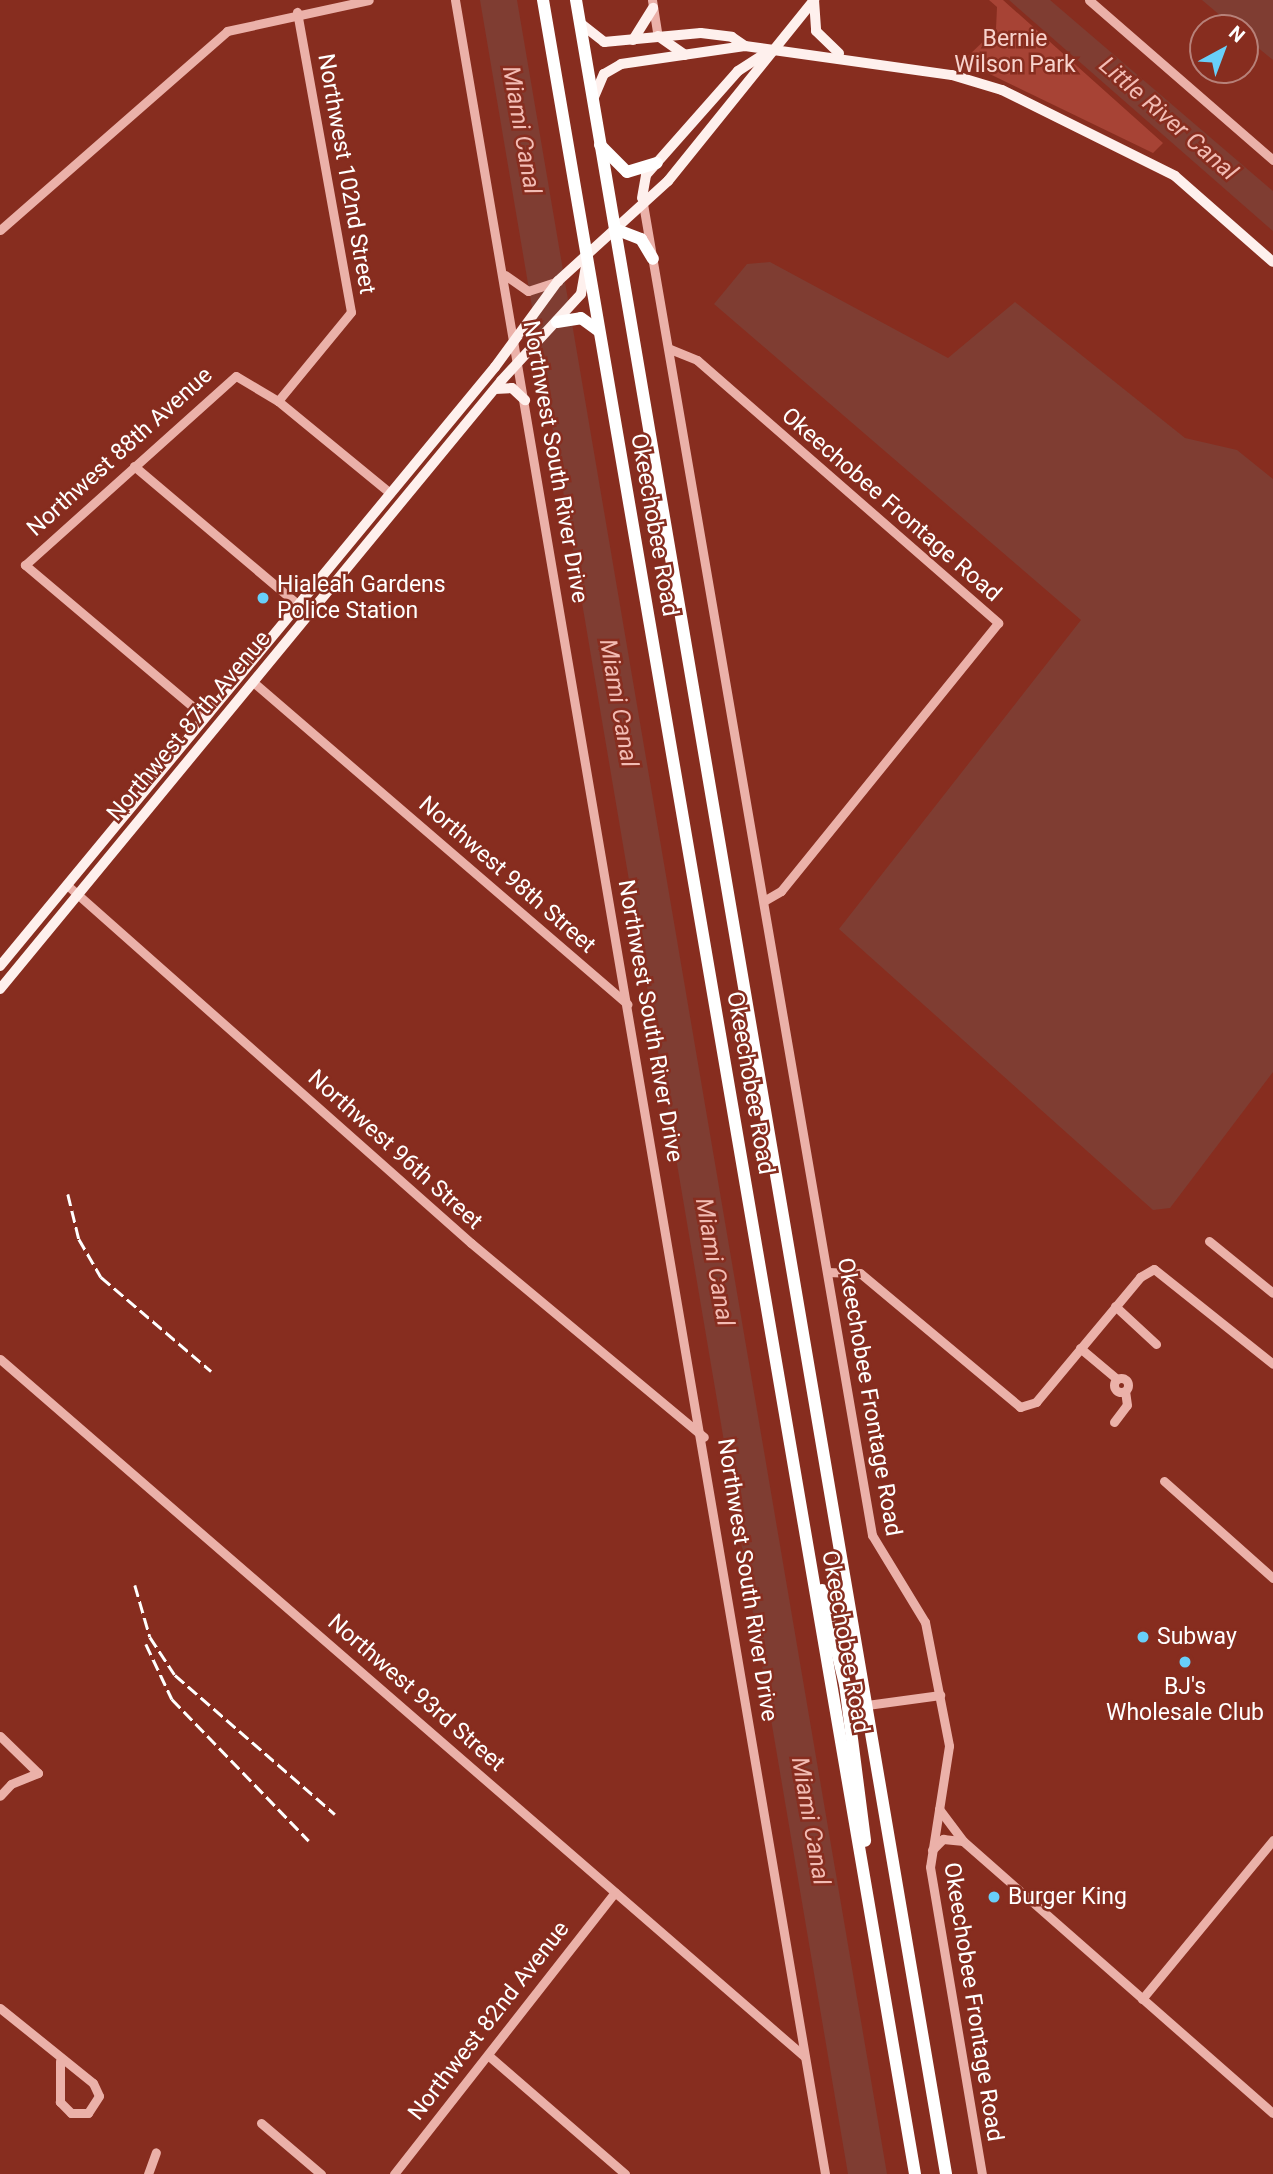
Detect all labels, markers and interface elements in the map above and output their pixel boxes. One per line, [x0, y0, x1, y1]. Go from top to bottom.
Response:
north arrow [1189, 14, 1259, 84]
text: N [1224, 21, 1249, 47]
park label: Bernie Wilson Park [954, 25, 1076, 79]
water label: Little River Canal [1093, 51, 1243, 187]
street label: Northwest 102nd Street [311, 52, 381, 296]
water label: Miami Canal [496, 64, 546, 196]
street label: Northwest South River Drive [517, 319, 593, 605]
street label: Northwest 88th Avenue [22, 362, 218, 542]
street label: Okeechobee Frontage Road [776, 402, 1006, 608]
street label: Okeechobee Road [624, 431, 684, 619]
place label: Hialeah Gardens Police Station [277, 571, 446, 625]
marker: Hialeah Gardens Police Station [255, 590, 271, 606]
street label: Northwest 87th Avenue [101, 625, 277, 827]
water label: Miami Canal [593, 637, 643, 769]
street label: Northwest 98th Street [413, 791, 601, 959]
street label: Northwest South River Drive [612, 878, 688, 1164]
street label: Okeechobee Road [720, 989, 780, 1177]
street label: Northwest 96th Street [302, 1064, 488, 1236]
water label: Miami Canal [689, 1196, 739, 1328]
street label: Okeechobee Frontage Road [831, 1256, 907, 1538]
street label: Northwest South River Drive [711, 1437, 783, 1723]
street label: Okeechobee Road [815, 1548, 875, 1736]
street label: Northwest 93rd Street [322, 1609, 510, 1777]
place label: Subway [1157, 1623, 1237, 1651]
marker: Subway [1135, 1629, 1151, 1645]
marker: BJ's Wholesale Club [1177, 1654, 1193, 1670]
place label: BJ's Wholesale Club [1106, 1673, 1264, 1727]
water label: Miami Canal [785, 1755, 835, 1887]
street label: Okeechobee Frontage Road [937, 1861, 1009, 2143]
place label: Burger King [1008, 1883, 1127, 1911]
marker: Burger King [986, 1889, 1002, 1905]
street label: Northwest 82nd Avenue [403, 1916, 575, 2126]

